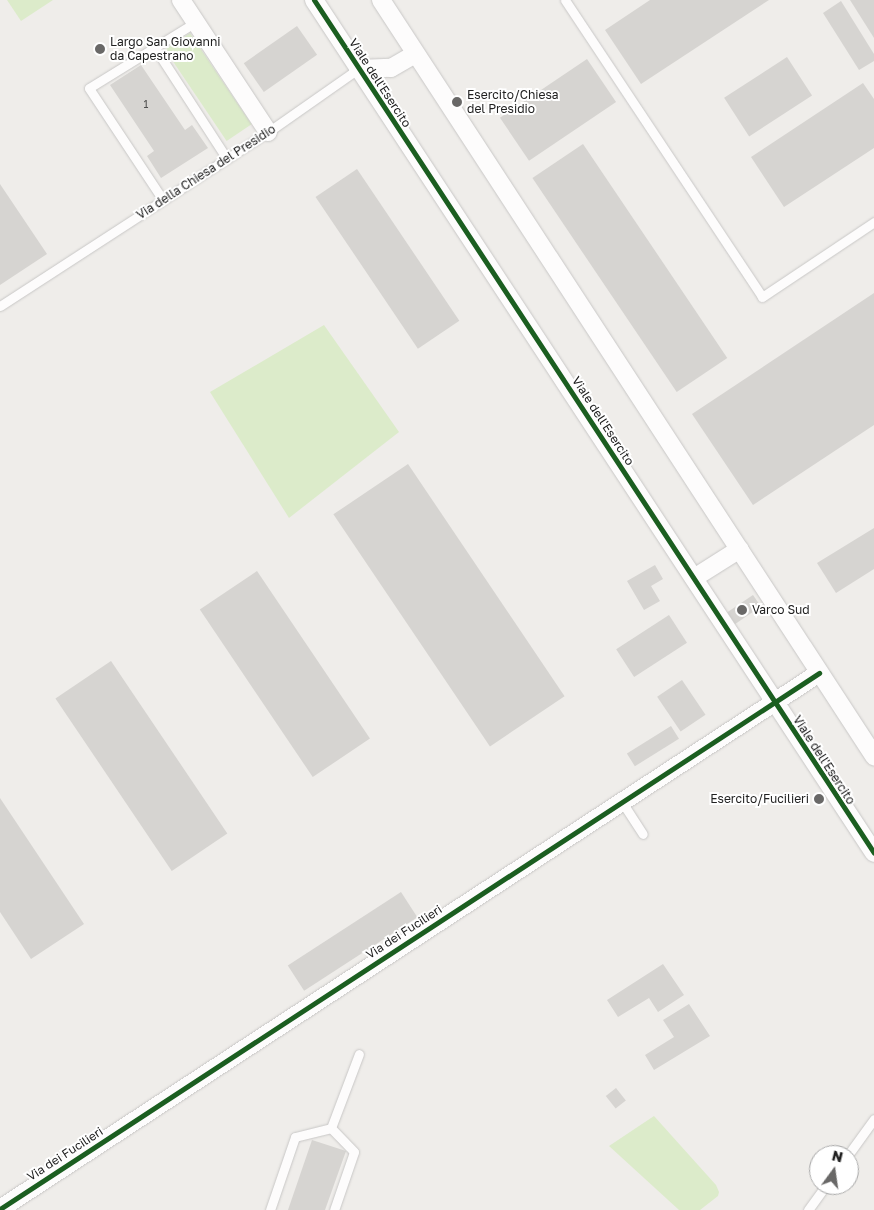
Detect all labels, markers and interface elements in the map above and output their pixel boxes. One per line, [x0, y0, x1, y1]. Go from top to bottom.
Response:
place label: Largo San Giovanni da Capestrano [110, 35, 220, 63]
street label: Viale dell'Esercito [346, 36, 414, 130]
marker: Largo San Giovanni da Capestrano [94, 43, 106, 55]
place label: Esercito/Chiesa del Presidio [467, 88, 559, 116]
marker: Esercito/Chiesa del Presidio [451, 96, 463, 108]
house number: 1 [144, 99, 148, 111]
street label: Via della Chiesa del Presidio [134, 122, 278, 222]
street label: Viale dell'Esercito [569, 374, 637, 468]
place label: Varco Sud [752, 603, 810, 617]
marker: Varco Sud [736, 604, 748, 616]
street label: Viale dell'Esercito [790, 713, 858, 807]
place label: Esercito/Fucilieri [710, 792, 809, 806]
marker: Esercito/Fucilieri [813, 793, 825, 805]
street label: Via dei Fucilieri [363, 902, 445, 962]
street label: Via dei Fucilieri [24, 1124, 106, 1184]
north arrow [809, 1145, 859, 1195]
text: N [830, 1146, 845, 1165]

